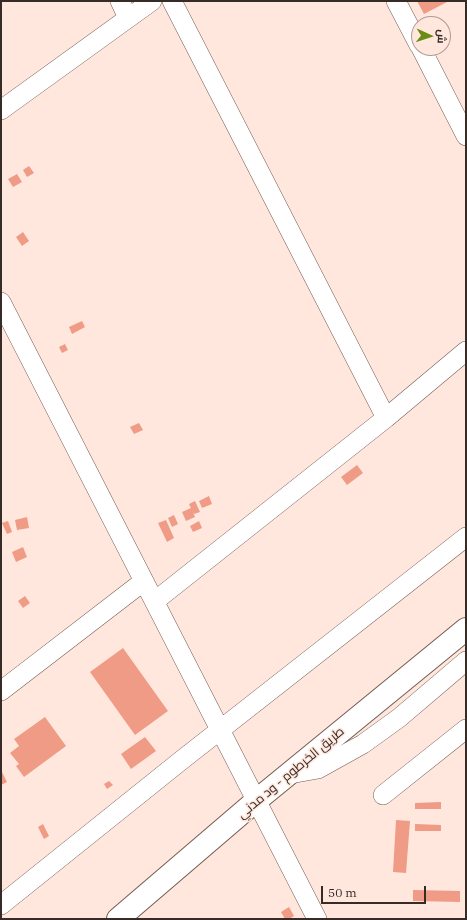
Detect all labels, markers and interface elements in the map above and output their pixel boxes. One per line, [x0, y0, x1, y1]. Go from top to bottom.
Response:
north arrow [411, 16, 451, 56]
text: ش [435, 29, 449, 44]
street label: طريق الخرطوم - ود مدني [234, 724, 348, 822]
scale bar [323, 878, 428, 904]
text: 50 m [328, 885, 357, 900]

